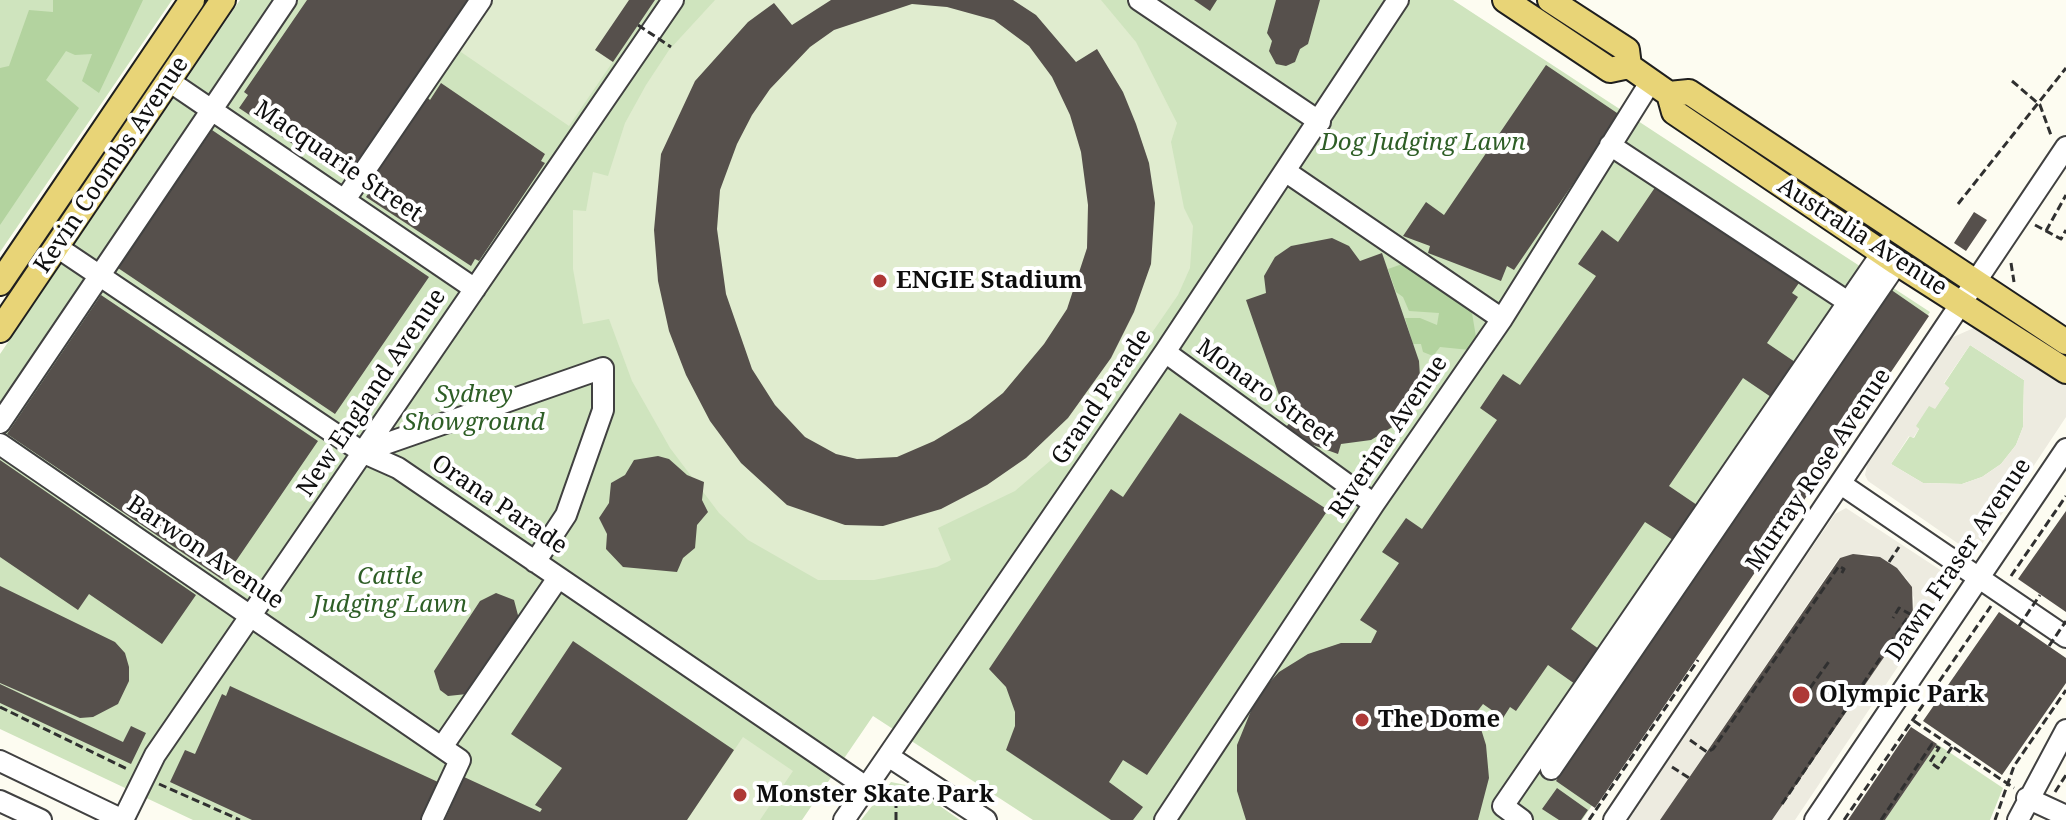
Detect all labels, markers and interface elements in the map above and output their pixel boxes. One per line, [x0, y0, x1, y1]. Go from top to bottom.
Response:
street label: Kevin Coombs Avenue [29, 51, 195, 279]
street label: Macquarie Street [249, 95, 427, 229]
park label: Dog Judging Lawn [1320, 129, 1526, 157]
street label: Australia Avenue [1772, 172, 1952, 302]
place label: ENGIE Stadium [896, 267, 1082, 295]
marker: ENGIE Stadium [871, 272, 889, 290]
street label: New England Avenue [292, 284, 452, 502]
street label: Grand Parade [1046, 324, 1158, 470]
street label: Monaro Street [1190, 333, 1340, 453]
street label: Riverina Avenue [1324, 350, 1454, 524]
street label: Murray Rose Avenue [1741, 363, 1897, 577]
park label: Sydney Showground [403, 381, 545, 437]
street label: Orana Parade [426, 449, 572, 561]
street label: Dawn Fraser Avenue [1880, 453, 2038, 667]
street label: Barwon Avenue [121, 490, 289, 616]
park label: Cattle Judging Lawn [313, 563, 467, 619]
place label: Olympic Park [1819, 681, 1984, 709]
marker: Olympic Park [1790, 684, 1812, 706]
place label: The Dome [1378, 706, 1500, 734]
marker: The Dome [1353, 711, 1371, 729]
place label: Monster Skate Park [756, 781, 994, 809]
marker: Monster Skate Park [731, 786, 749, 804]

